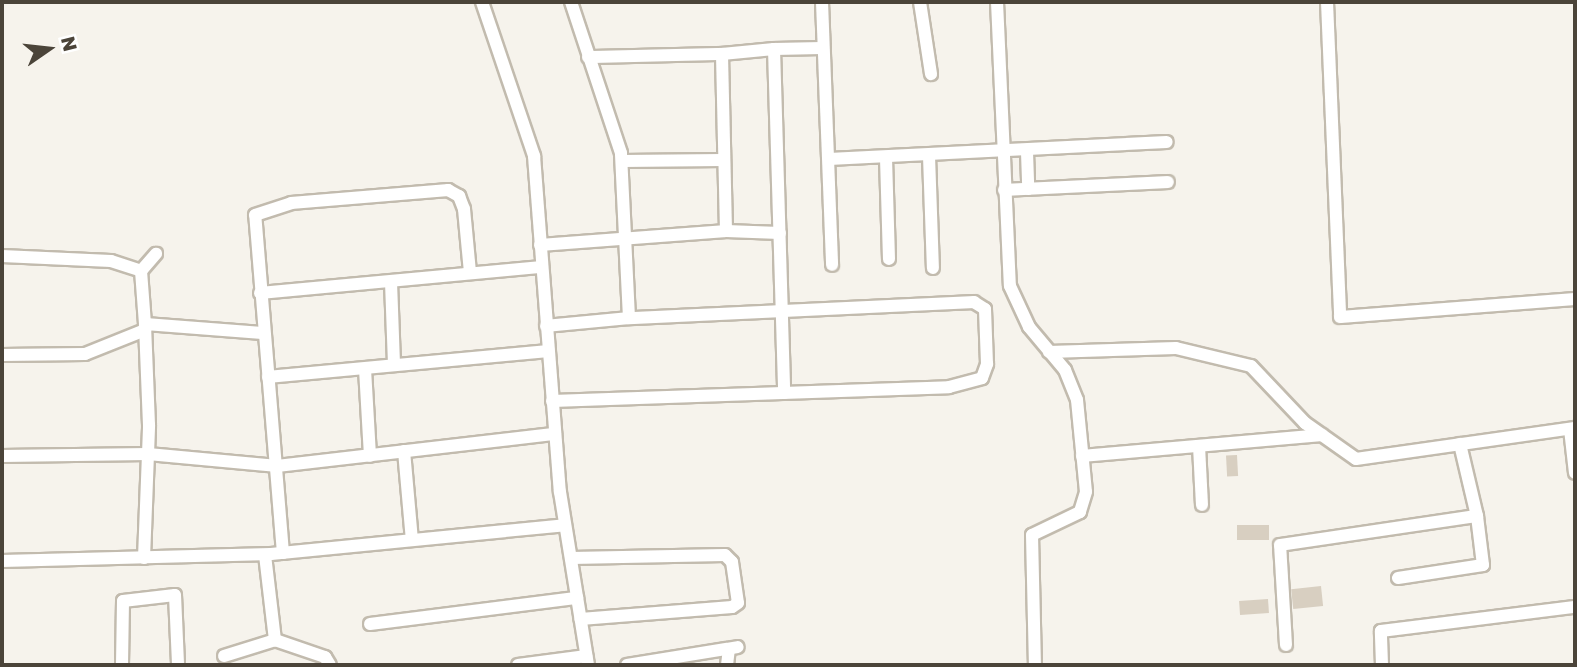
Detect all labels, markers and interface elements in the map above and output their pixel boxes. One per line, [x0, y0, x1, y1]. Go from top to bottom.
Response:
north arrow [14, 14, 84, 84]
text: N [57, 34, 83, 54]

